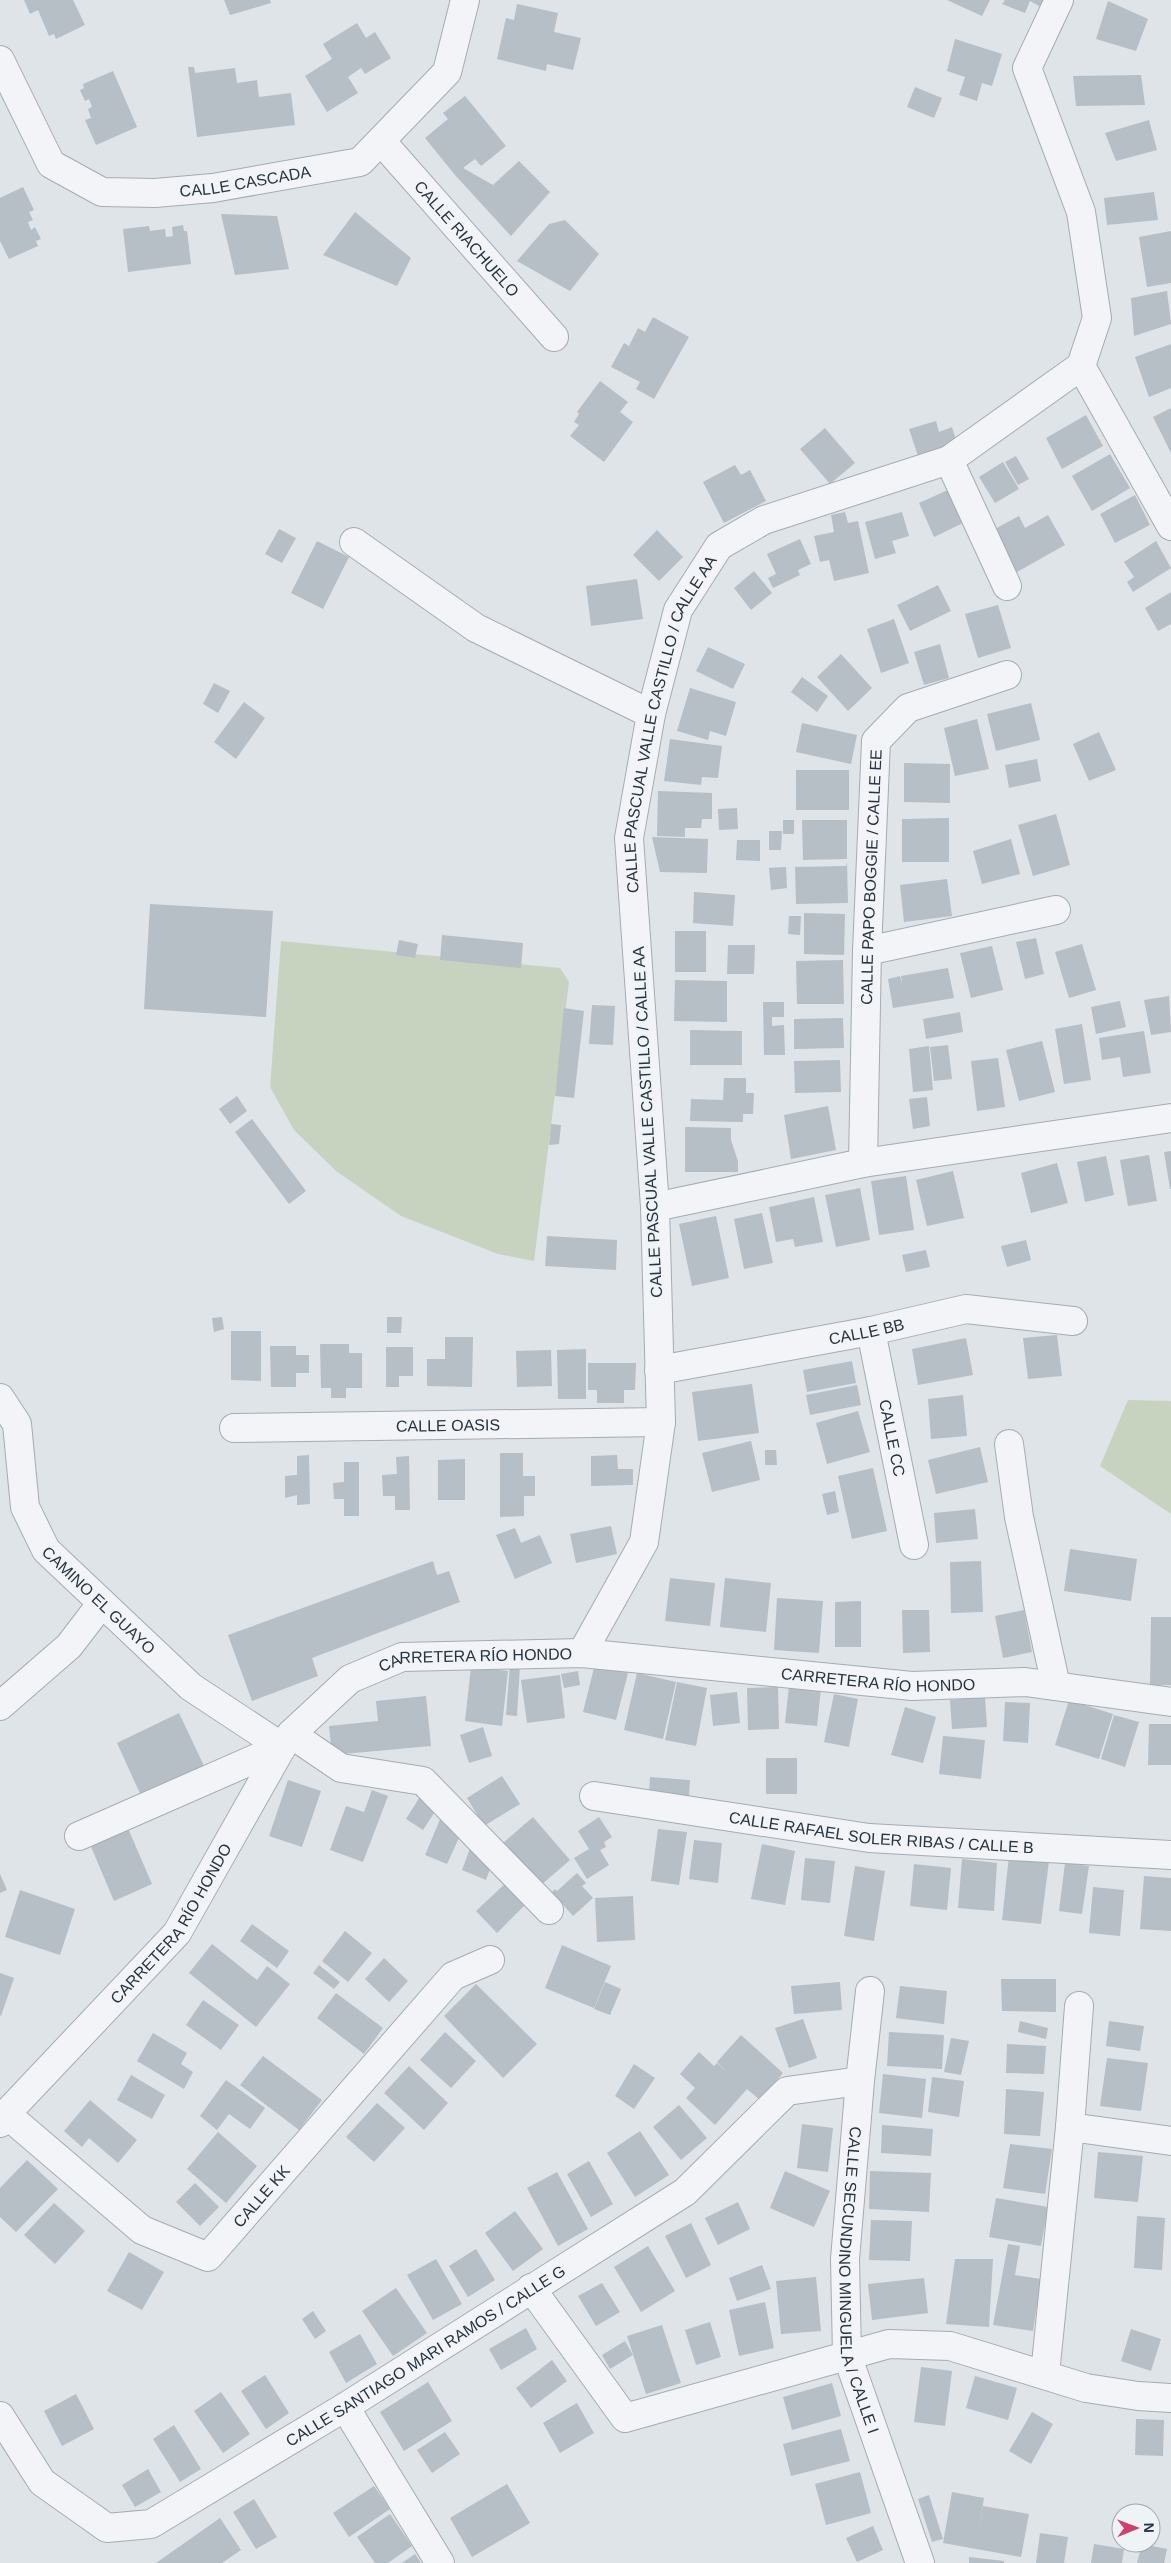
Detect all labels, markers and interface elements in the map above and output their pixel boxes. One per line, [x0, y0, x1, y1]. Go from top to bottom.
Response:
street label: CALLE CASCADA [179, 163, 312, 200]
street label: CALLE RIACHUELO [411, 177, 522, 300]
street label: CALLE PASCUAL VALLE CASTILLO / CALLE AA [621, 552, 720, 894]
street label: CALLE PAPO BOGGIE / CALLE EE [858, 749, 885, 1005]
street label: CALLE PASCUAL VALLE CASTILLO / CALLE AA [630, 946, 665, 1298]
street label: CALLE BB [827, 1316, 906, 1348]
street label: CALLE CC [876, 1398, 908, 1478]
street label: CALLE OASIS [396, 1416, 500, 1435]
street label: CAMINO EL GUAYO [39, 1543, 158, 1657]
street label: CARRETERA RÍO HONDO [376, 1645, 572, 1675]
street label: CARRETERA RÍO HONDO [780, 1665, 976, 1695]
street label: CALLE RAFAEL SOLER RIBAS / CALLE B [728, 1809, 1034, 1856]
street label: CARRETERA RÍO HONDO [107, 1841, 235, 2007]
street label: CALLE SECUNDINO MINGUELA / CALLE I [836, 2126, 882, 2436]
street label: CALLE KK [230, 2162, 293, 2231]
street label: CALLE SANTIAGO MARI RAMOS / CALLE G [283, 2262, 568, 2450]
north arrow [1111, 2503, 1161, 2553]
text: N [1141, 2523, 1157, 2533]

